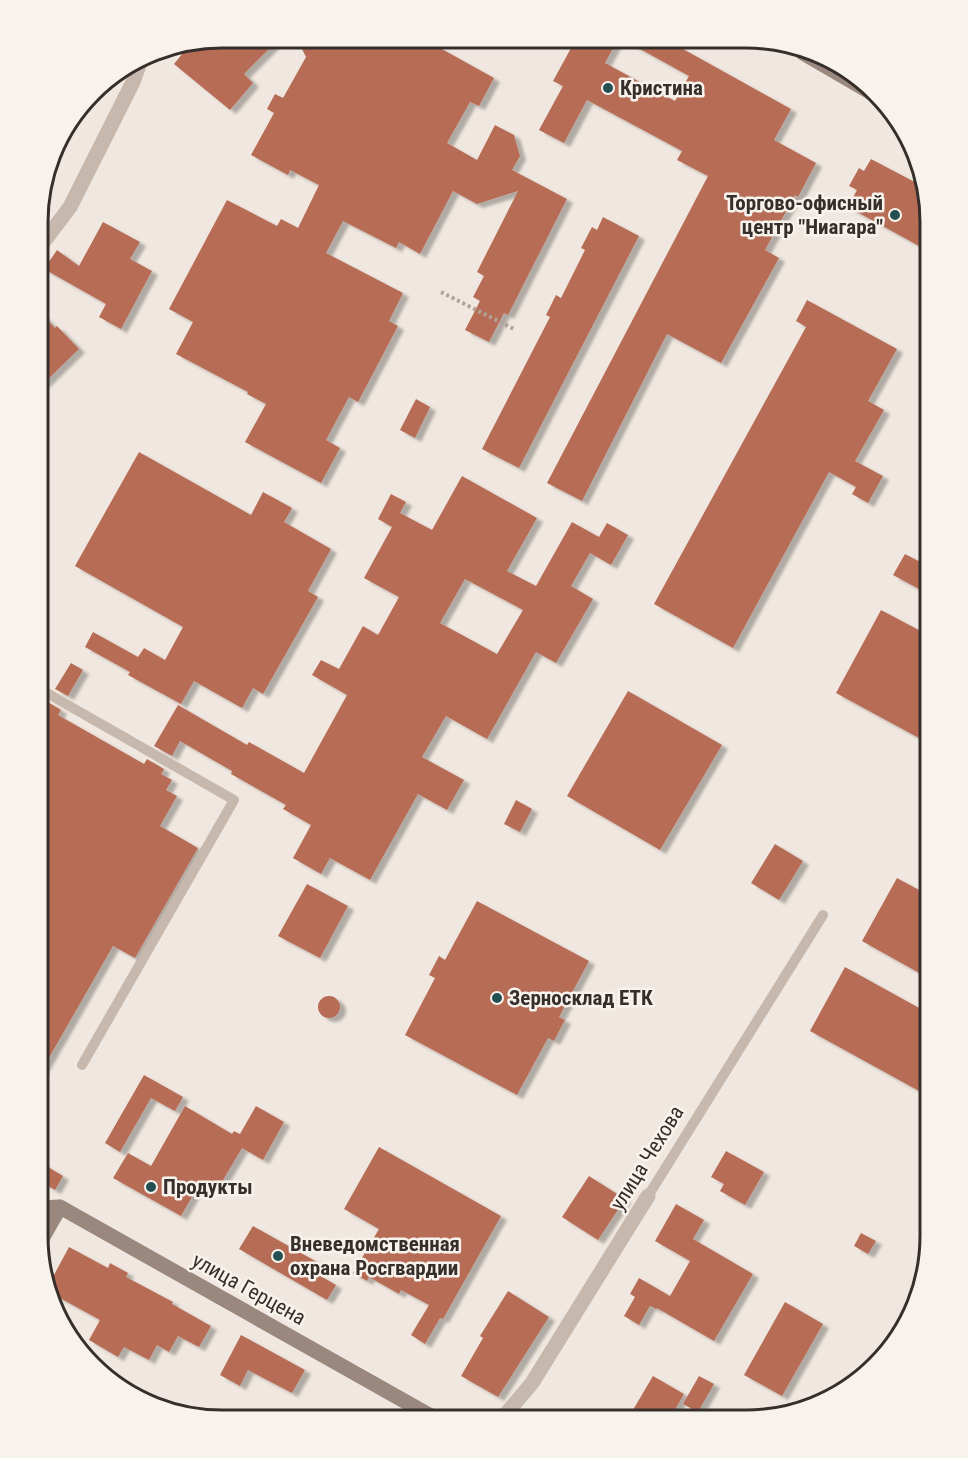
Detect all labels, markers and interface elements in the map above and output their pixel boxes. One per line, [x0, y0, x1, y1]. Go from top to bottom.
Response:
place label: Кристина [620, 76, 703, 100]
marker: Кристина [601, 81, 615, 95]
place label: Торгово-офисный центр "Ниагара" [726, 191, 883, 239]
marker: Торгово-офисный центр "Ниагара" [888, 208, 902, 222]
place label: Зерносклад ЕТК [509, 986, 653, 1010]
marker: Зерносклад ЕТК [490, 991, 504, 1005]
street label: улица Чехова [605, 1101, 689, 1215]
place label: Продукты [163, 1175, 253, 1199]
marker: Продукты [144, 1180, 158, 1194]
place label: Вневедомственная охрана Росгвардии [290, 1232, 460, 1280]
street label: улица Герцена [188, 1248, 310, 1330]
marker: Вневедомственная охрана Росгвардии [271, 1249, 285, 1263]

